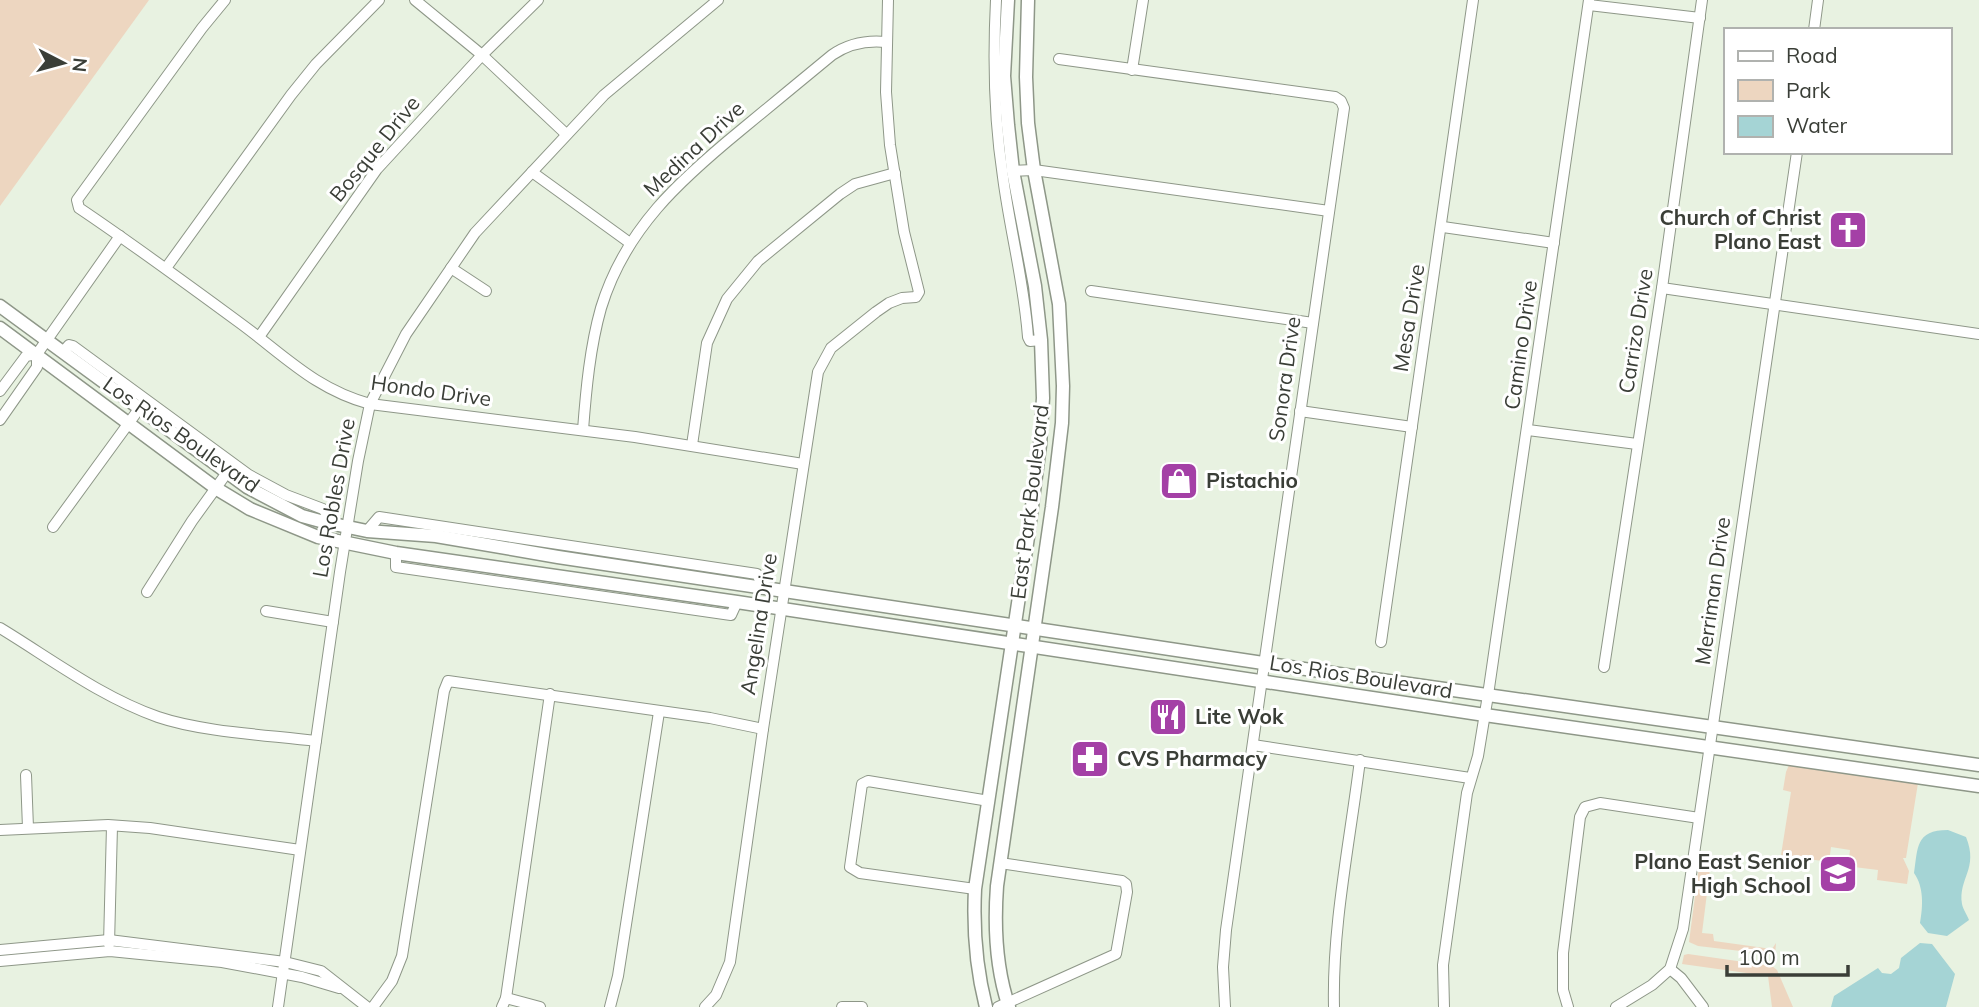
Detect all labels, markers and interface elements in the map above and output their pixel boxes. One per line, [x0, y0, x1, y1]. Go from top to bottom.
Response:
north arrow [28, 28, 98, 98]
legend [1724, 28, 1951, 154]
text: Road [1786, 42, 1837, 68]
text: N [67, 56, 93, 73]
text: Park [1786, 77, 1830, 103]
street label: Bosque Drive [324, 90, 425, 207]
street label: Medina Drive [638, 95, 749, 201]
text: Water [1786, 112, 1847, 138]
place label: Church of Christ Plano East [1659, 204, 1821, 254]
church icon: Church of Christ Plano East [1827, 209, 1869, 251]
street label: Mesa Drive [1387, 262, 1429, 374]
street label: Carrizo Drive [1612, 267, 1658, 395]
street label: Camino Drive [1498, 278, 1542, 411]
street label: Sonora Drive [1262, 315, 1306, 443]
street label: Hondo Drive [369, 369, 493, 411]
street label: Los Rios Boulevard [98, 370, 265, 498]
street label: East Park Boulevard [1004, 403, 1054, 601]
street label: Los Robles Drive [306, 416, 360, 579]
shop icon: Pistachio [1158, 460, 1200, 502]
place label: Pistachio [1206, 467, 1298, 493]
street label: Merriman Drive [1689, 515, 1735, 667]
street label: Angelina Drive [734, 551, 782, 696]
street label: Los Rios Boulevard [1268, 649, 1455, 703]
restaurant icon: Lite Wok [1147, 696, 1189, 738]
place label: Lite Wok [1195, 703, 1284, 729]
pharmacy icon: CVS Pharmacy [1069, 738, 1111, 780]
place label: CVS Pharmacy [1117, 745, 1268, 771]
place label: Plano East Senior High School [1634, 848, 1812, 898]
school or university icon: Plano East Senior High School [1817, 853, 1859, 895]
scale bar [1727, 934, 1848, 978]
text: 100 m [1738, 944, 1800, 970]

